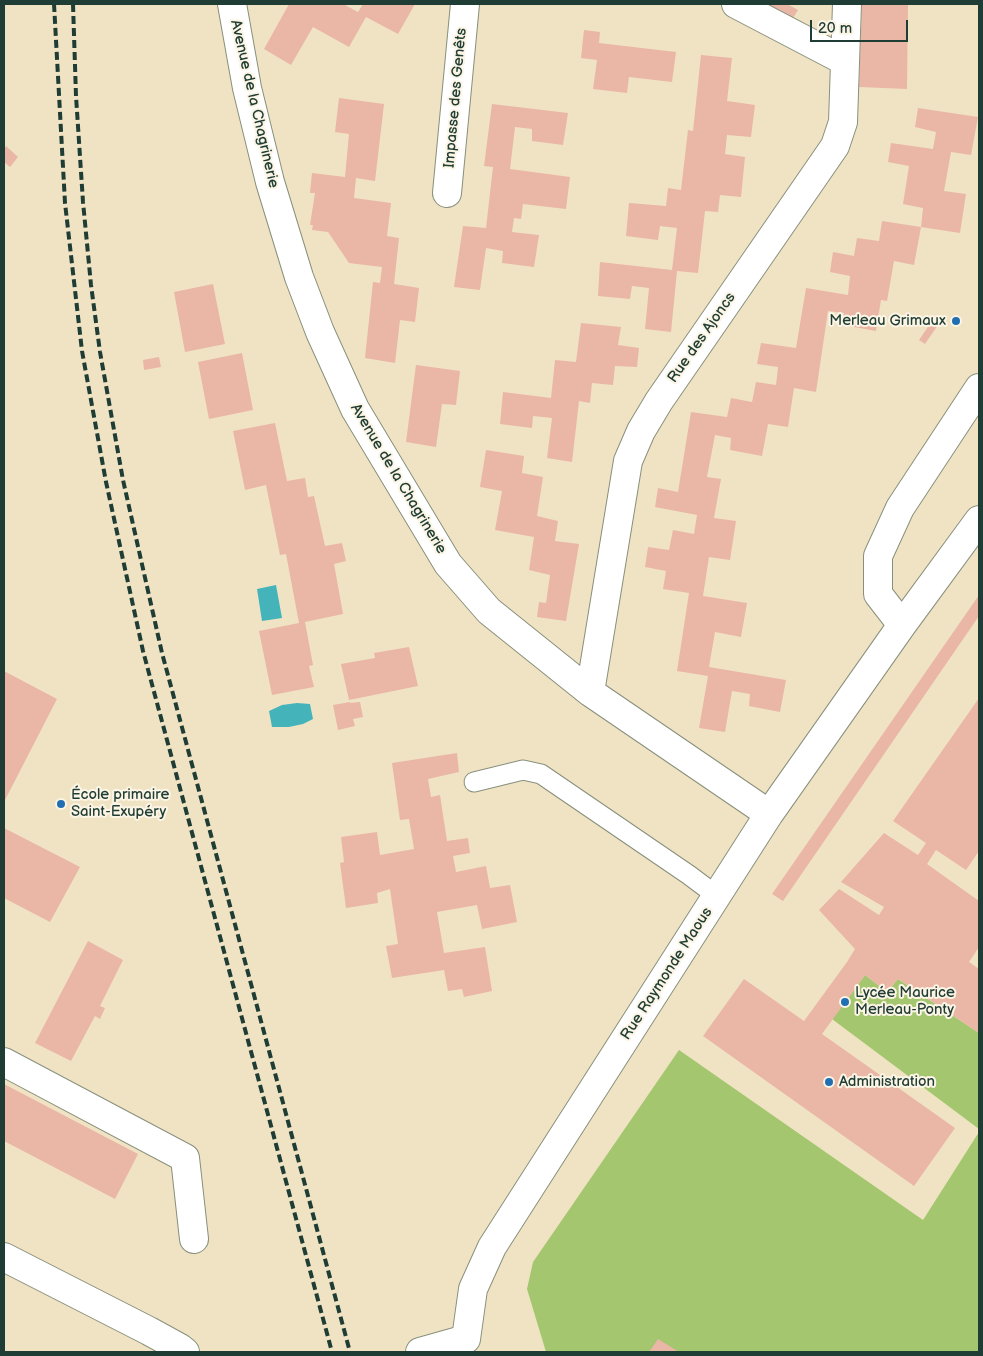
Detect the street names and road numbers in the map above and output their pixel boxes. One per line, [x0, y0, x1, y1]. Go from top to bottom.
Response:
street label: Avenue de la Chagrinerie [226, 18, 282, 190]
street label: Impasse des Genêts [441, 27, 471, 169]
street label: Rue des Ajoncs [664, 289, 740, 387]
street label: Avenue de la Chagrinerie [346, 401, 450, 557]
street label: Rue Raymonde Maous [617, 904, 717, 1044]

